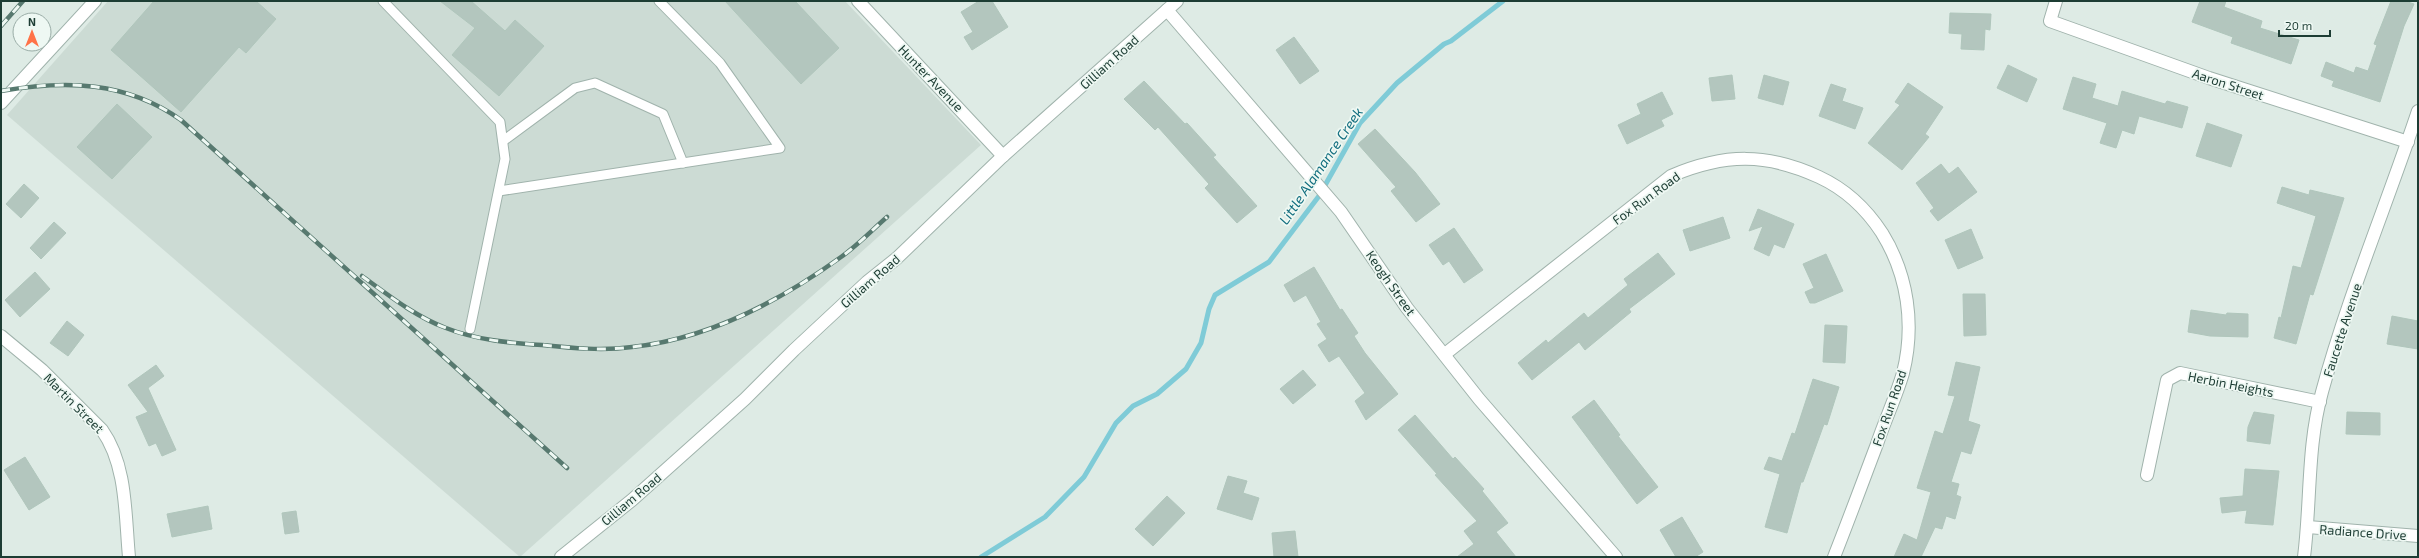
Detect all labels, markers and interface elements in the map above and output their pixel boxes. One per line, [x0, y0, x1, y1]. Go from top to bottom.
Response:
north arrow [12, 12, 52, 52]
scale bar [2279, 12, 2330, 38]
text: N [28, 15, 36, 28]
text: 20 m [2285, 18, 2312, 32]
street label: Gilliam Road [1076, 31, 1142, 93]
street label: Hunter Avenue [895, 41, 967, 115]
street label: Aaron Street [2190, 65, 2266, 103]
water label: Little Alamance Creek [1275, 104, 1366, 228]
street label: Fox Run Road [1609, 168, 1683, 228]
street label: Keogh Street [1363, 247, 1419, 319]
street label: Gilliam Road [837, 251, 903, 311]
street label: Faucette Avenue [2319, 281, 2365, 379]
street label: Fox Run Road [1868, 368, 1910, 448]
street label: Herbin Heights [2187, 368, 2275, 400]
street label: Martin Street [41, 370, 107, 436]
street label: Gilliam Road [598, 469, 664, 529]
street label: Radiance Drive [2319, 521, 2407, 543]

